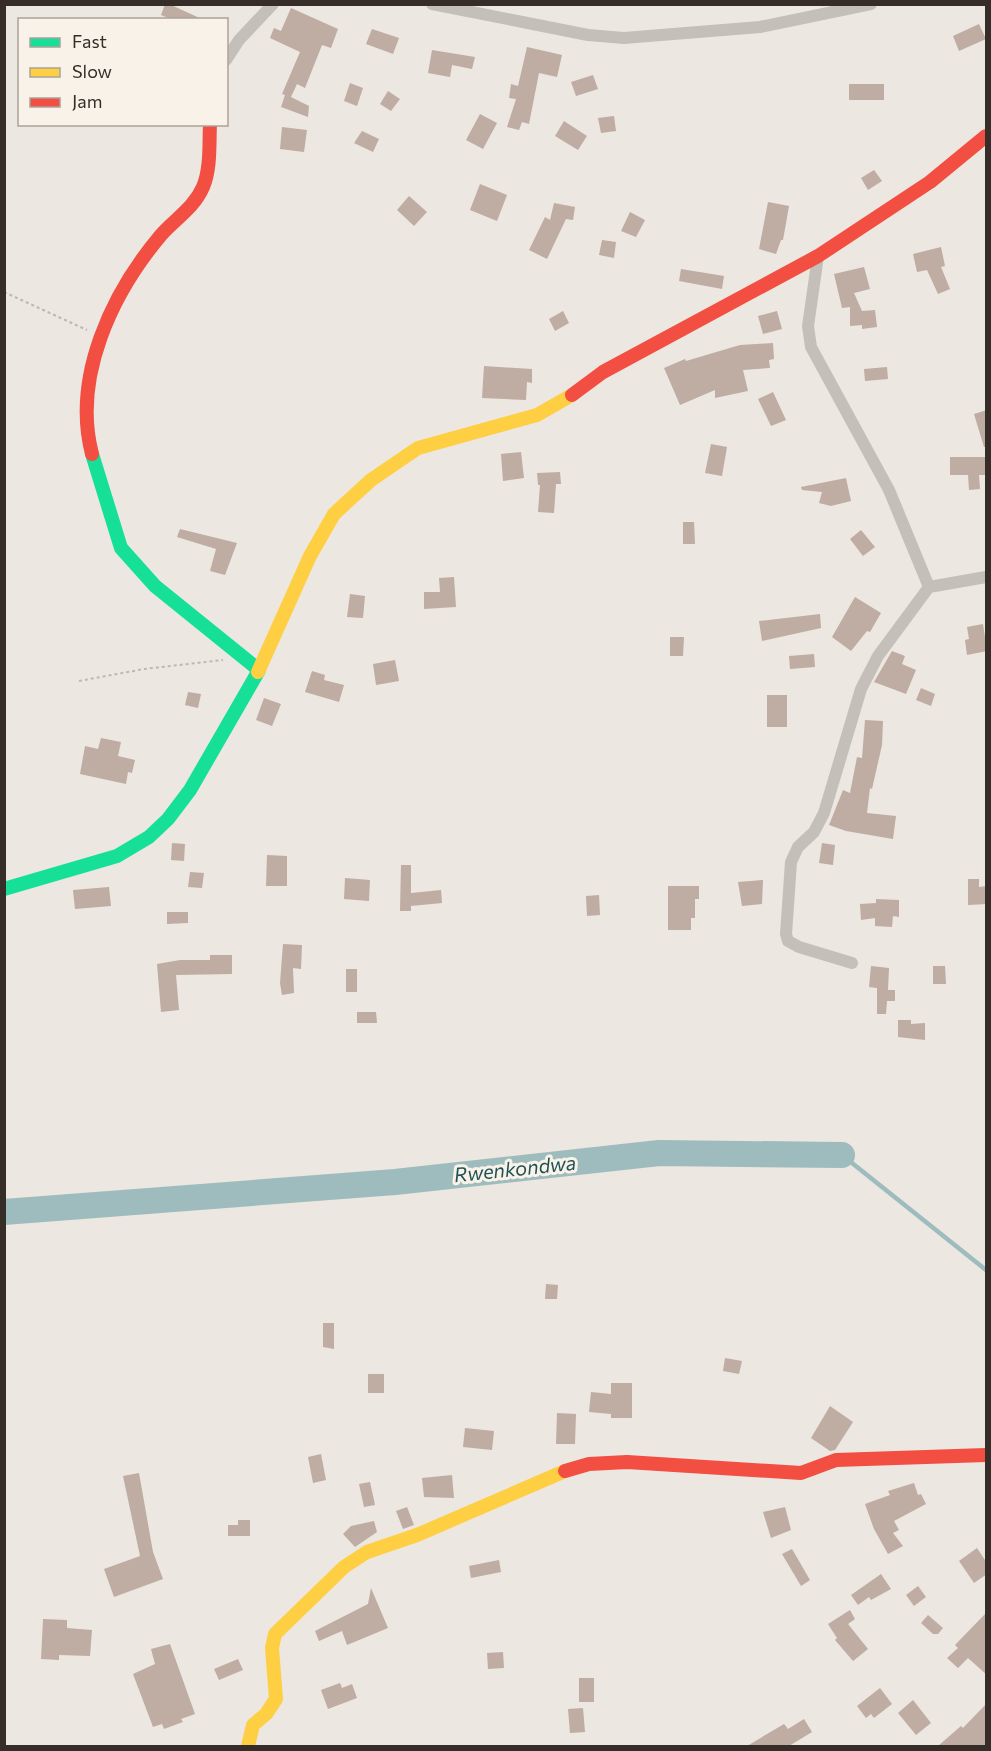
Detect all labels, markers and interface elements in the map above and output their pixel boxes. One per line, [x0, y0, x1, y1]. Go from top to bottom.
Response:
legend [18, 18, 228, 126]
text: Fast [72, 30, 107, 52]
text: Slow [72, 60, 112, 82]
text: Jam [72, 90, 102, 112]
water label: Rwenkondwa [453, 1150, 577, 1186]

